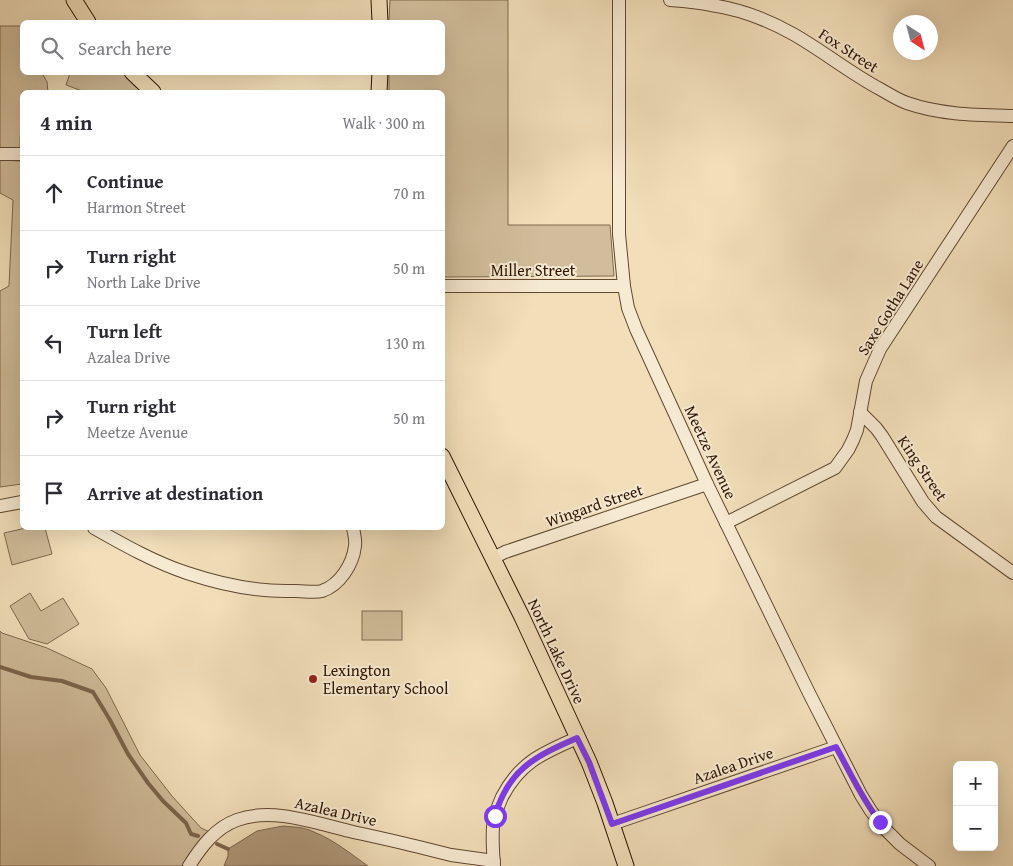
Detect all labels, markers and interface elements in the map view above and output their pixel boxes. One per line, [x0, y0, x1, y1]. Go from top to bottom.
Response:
north arrow [893, 15, 938, 60]
search box [20, 20, 445, 75]
street label: Fox Street [814, 22, 884, 79]
icon: search [38, 34, 66, 62]
text: Search here [78, 34, 172, 62]
text: 4 min [40, 107, 92, 138]
text: Walk · 300 m [342, 111, 425, 135]
text: Continue [87, 167, 164, 195]
icon: ahead [40, 179, 68, 207]
text: 70 m [393, 181, 425, 205]
text: Harmon Street [87, 195, 186, 219]
text: Turn right [87, 242, 176, 270]
icon: right [40, 254, 68, 282]
street label: Saxe Gotha Lane [851, 254, 929, 360]
text: 50 m [393, 256, 425, 280]
street label: Miller Street [491, 258, 576, 282]
text: North Lake Drive [87, 270, 200, 294]
text: Turn left [87, 317, 162, 345]
icon: left [40, 329, 68, 357]
text: 130 m [385, 331, 425, 355]
text: Azalea Drive [87, 345, 170, 369]
text: Turn right [87, 392, 176, 420]
street label: Meetze Avenue [679, 401, 743, 503]
icon: right [40, 404, 68, 432]
text: 50 m [393, 406, 425, 430]
text: Meetze Avenue [87, 420, 188, 444]
street label: King Street [892, 430, 954, 506]
street label: Wingard Street [542, 477, 646, 533]
icon: arrive [40, 479, 68, 507]
text: Arrive at destination [87, 479, 263, 507]
street label: North Lake Drive [522, 595, 592, 707]
place label: Lexington Elementary School [323, 658, 449, 700]
marker: Lexington Elementary School [307, 673, 319, 685]
street label: Azalea Drive [690, 740, 776, 790]
map controls [953, 761, 998, 851]
button: + [953, 761, 998, 806]
street label: Azalea Drive [293, 790, 379, 832]
route start [484, 805, 507, 828]
button: − [953, 806, 998, 851]
route end [869, 811, 892, 834]

